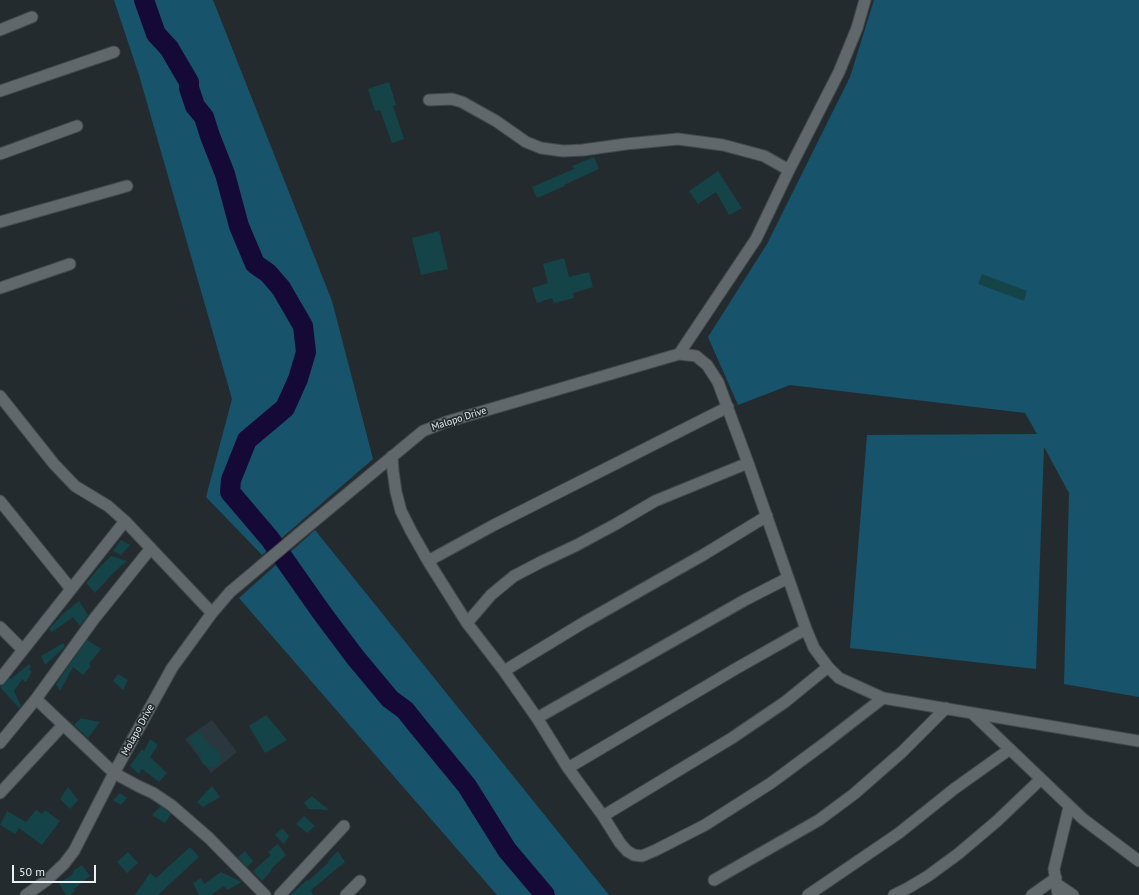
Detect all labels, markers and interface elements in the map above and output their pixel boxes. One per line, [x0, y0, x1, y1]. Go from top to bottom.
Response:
street label: Malopo Drive [430, 404, 488, 434]
street label: Molapo Drive [119, 702, 157, 758]
scale bar [14, 857, 98, 883]
text: 50 m [19, 864, 45, 879]

